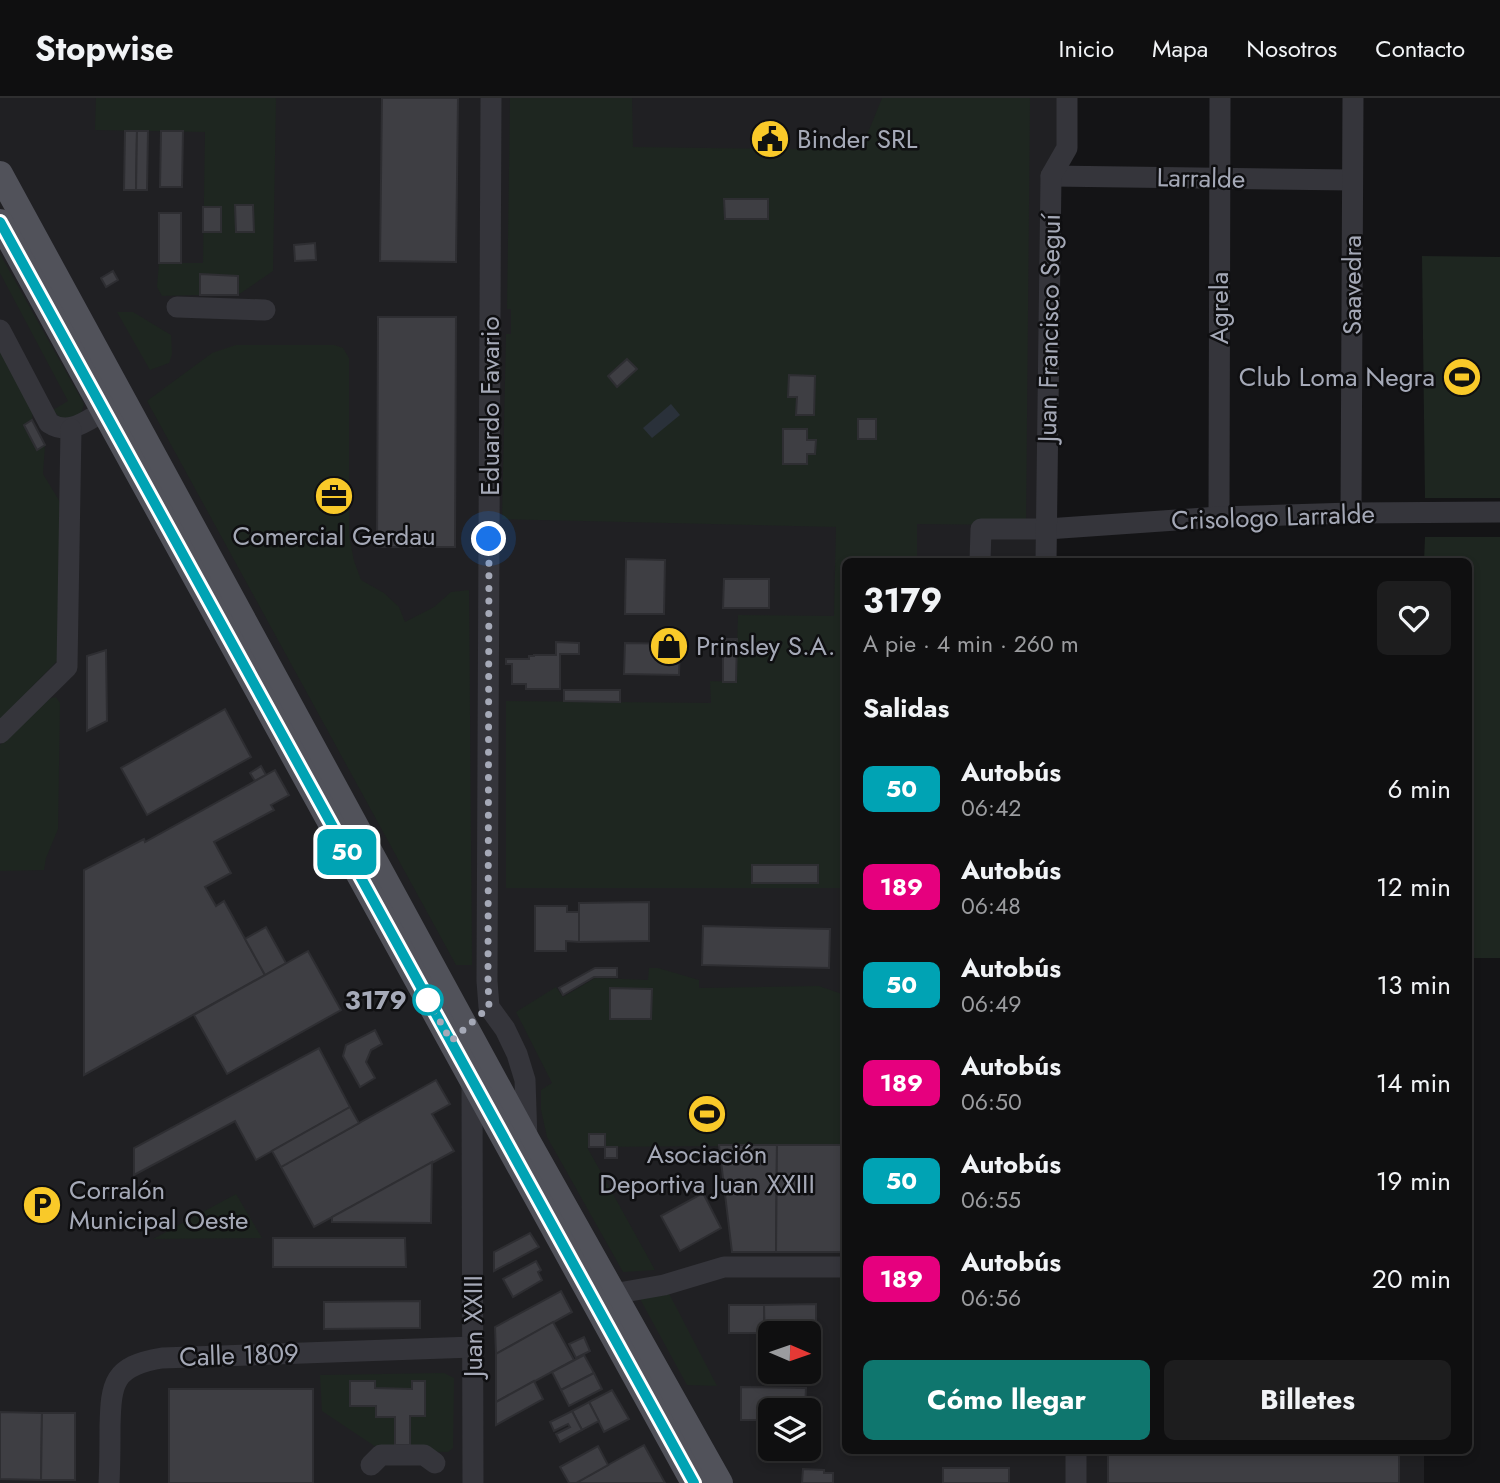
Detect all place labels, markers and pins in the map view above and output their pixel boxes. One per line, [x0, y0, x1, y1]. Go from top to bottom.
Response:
public building icon: Binder SRL [749, 118, 791, 160]
place label: Binder SRL [797, 120, 918, 158]
sports icon: Club Loma Negra [1441, 356, 1483, 398]
place label: Club Loma Negra [1239, 358, 1435, 396]
office icon: Comercial Gerdau [313, 475, 355, 517]
place label: Comercial Gerdau [232, 517, 436, 555]
shop icon: Prinsley S.A. [648, 625, 690, 667]
place label: Prinsley S.A. [696, 627, 836, 665]
place label: 3179 [345, 981, 407, 1019]
marker: 3179 [413, 985, 443, 1015]
sports icon: Asociación Deportiva Juan XXIII [686, 1093, 728, 1135]
place label: Asociación Deportiva Juan XXIII [599, 1135, 815, 1203]
place label: Corralón Municipal Oeste [69, 1171, 248, 1239]
parking icon: Corralón Municipal Oeste [21, 1184, 63, 1226]

